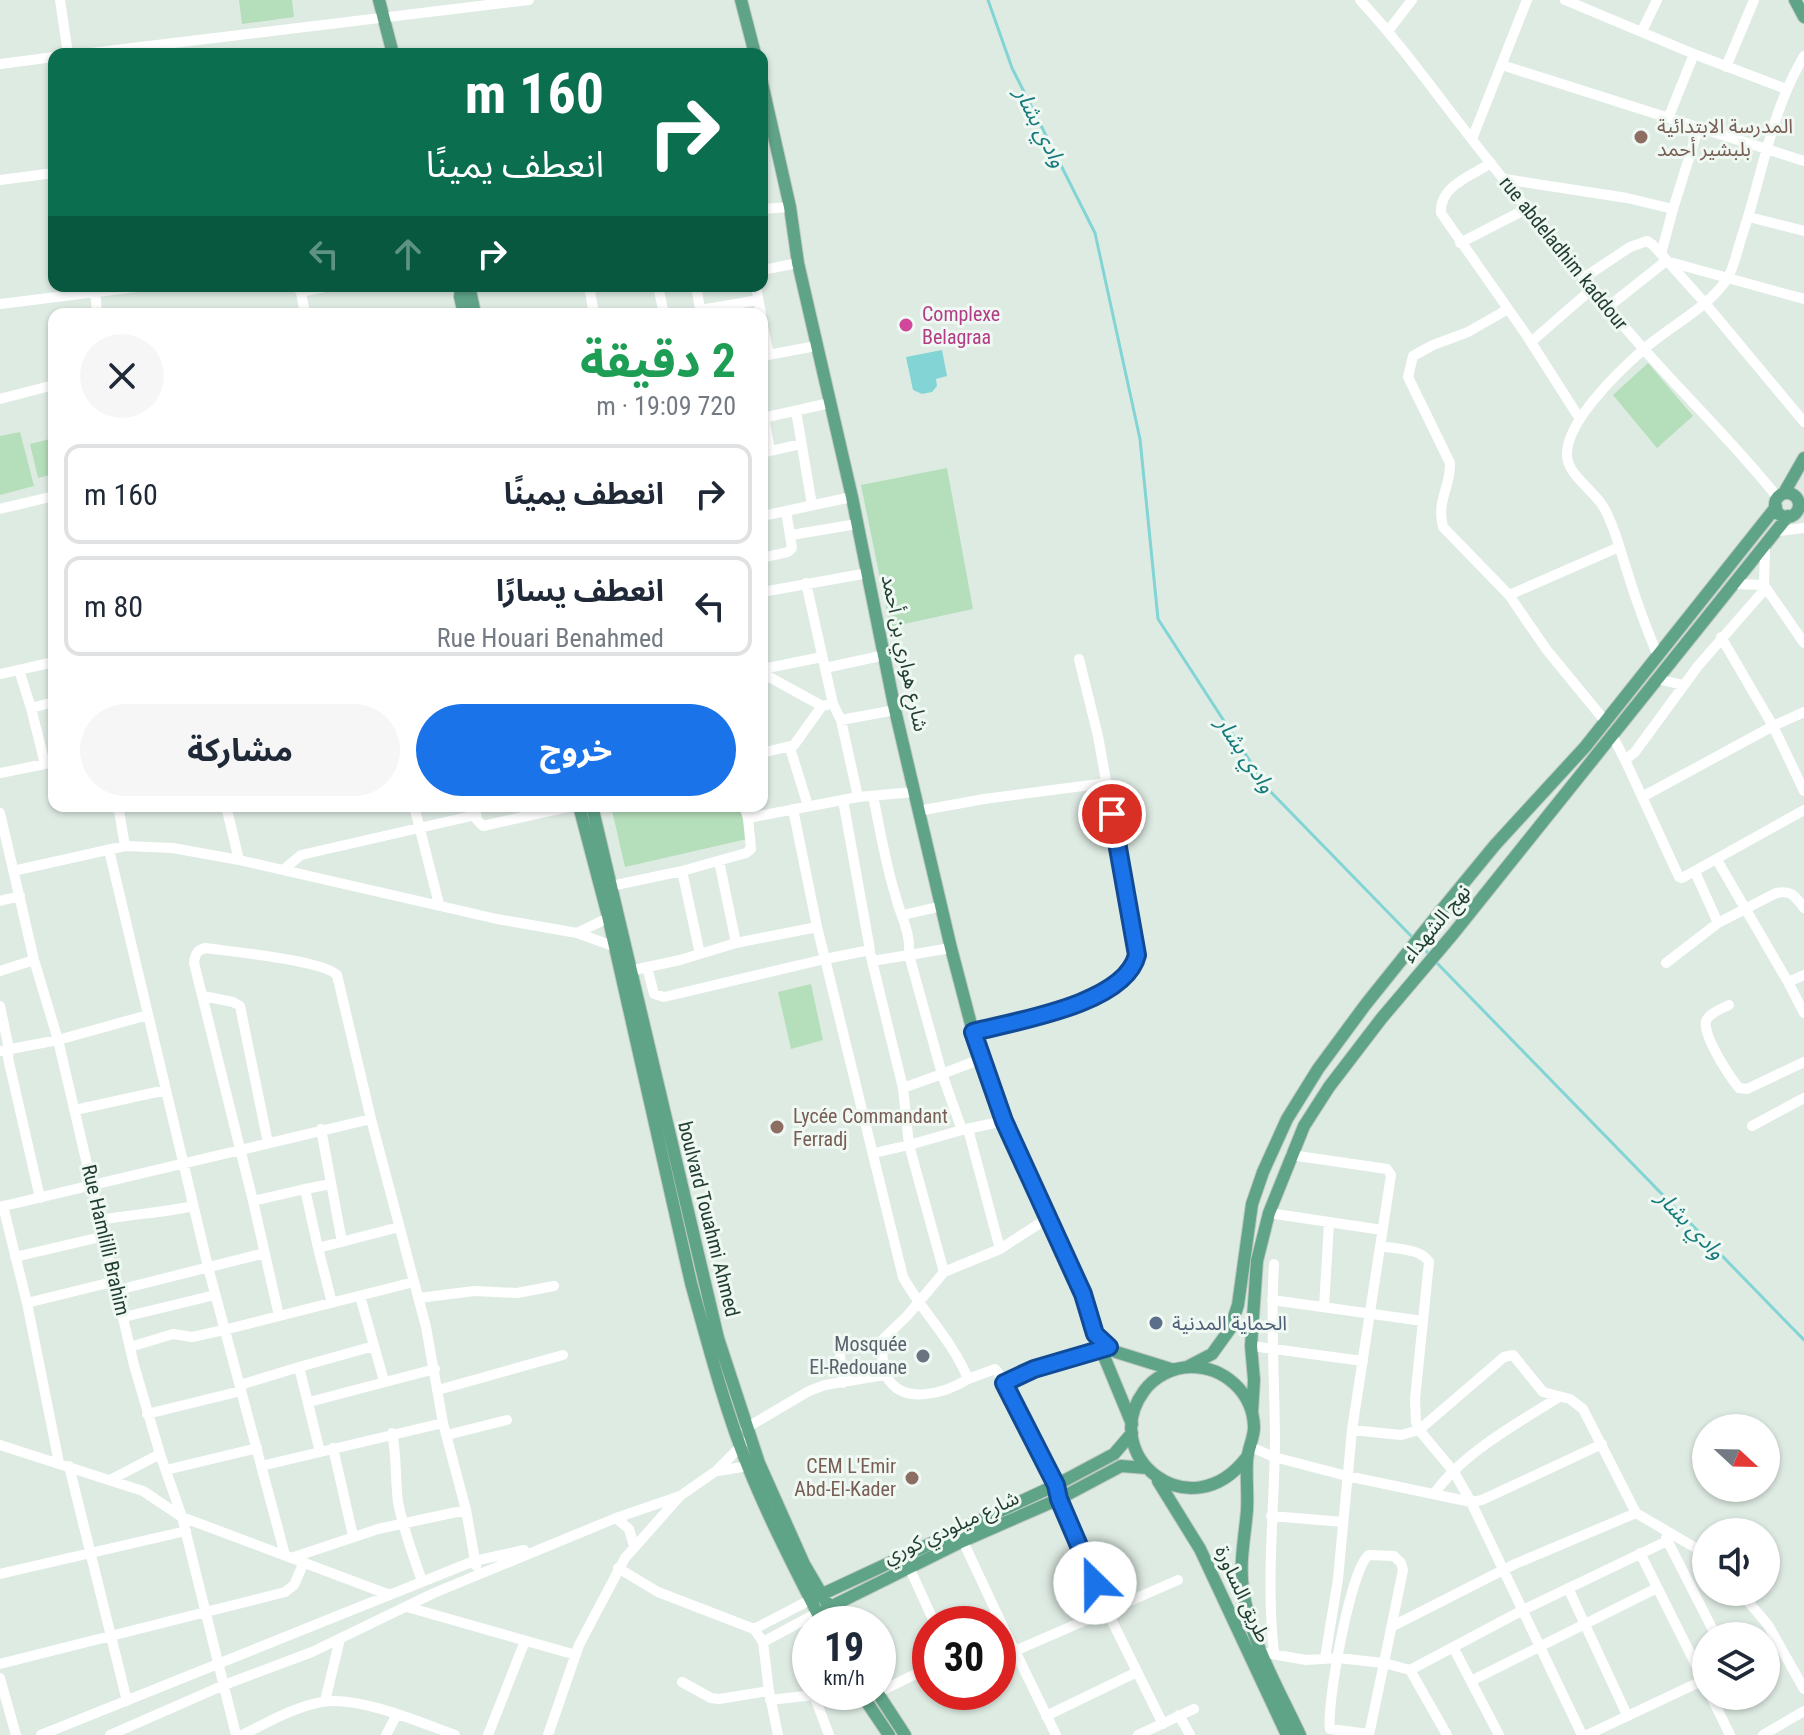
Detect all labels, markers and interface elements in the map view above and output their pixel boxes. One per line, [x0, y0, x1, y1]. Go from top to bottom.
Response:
text: 160 m [465, 61, 604, 127]
icon: right [632, 80, 736, 184]
water label: وادي بشار [1004, 81, 1071, 174]
place label: المدرسة الابتدائية بلبشير أحمد [1657, 114, 1793, 161]
marker: المدرسة الابتدائية بلبشير أحمد [1632, 128, 1650, 146]
text: انعطف يمينًا [426, 144, 604, 186]
street label: rue abdeladhim kaddour [1495, 171, 1633, 335]
icon: left [302, 232, 346, 276]
icon: ahead [386, 232, 430, 276]
icon: right [470, 232, 514, 276]
place label: Complexe Belagraa [922, 302, 1000, 349]
marker: Complexe Belagraa [897, 316, 915, 334]
text: 2 دقيقة [580, 332, 736, 389]
button: close [80, 334, 164, 418]
text: 720 m · 19:09 [596, 391, 736, 421]
icon: right [688, 472, 732, 516]
text: انعطف يمينًا [504, 476, 664, 511]
text: 160 m [84, 477, 158, 512]
street label: شارع هواري بن أحمد [873, 572, 933, 734]
text: انعطف يسارًا [496, 573, 664, 608]
icon: left [688, 584, 732, 628]
text: 80 m [84, 589, 143, 624]
text: Rue Houari Benahmed [437, 623, 664, 653]
button: مشاركة [80, 704, 400, 796]
button: خروج [416, 704, 736, 796]
water label: وادي بشار [1206, 710, 1280, 800]
pin [1078, 780, 1146, 848]
icon: arrive [1090, 792, 1134, 836]
street label: نهج الشهداء [1397, 879, 1478, 969]
place label: Lycée Commandant Ferradj [793, 1104, 948, 1151]
marker: Lycée Commandant Ferradj [768, 1118, 786, 1136]
street label: boulvard Touahmi Ahmed [673, 1119, 745, 1319]
street label: Rue Hamlilli Brahim [77, 1162, 135, 1318]
water label: وادي بشار [1647, 1183, 1730, 1268]
place label: الحماية المدنية [1172, 1311, 1287, 1335]
marker: الحماية المدنية [1147, 1314, 1165, 1332]
place label: Mosquée El-Redouane [809, 1332, 907, 1379]
marker: Mosquée El-Redouane [914, 1347, 932, 1365]
north arrow [1692, 1414, 1780, 1502]
map controls [1692, 1414, 1780, 1710]
place label: CEM L'Emir Abd-El-Kader [794, 1454, 896, 1501]
marker: CEM L'Emir Abd-El-Kader [903, 1469, 921, 1487]
street label: شارع ميلودي كوري [880, 1485, 1024, 1572]
button: sound [1692, 1518, 1780, 1606]
position arrow [1053, 1541, 1137, 1625]
street label: طريق الساورة [1209, 1542, 1276, 1647]
speed limit sign: 30 [912, 1606, 1016, 1710]
button: layers [1692, 1622, 1780, 1710]
text: 19 [824, 1624, 864, 1671]
text: km/h [823, 1666, 865, 1690]

